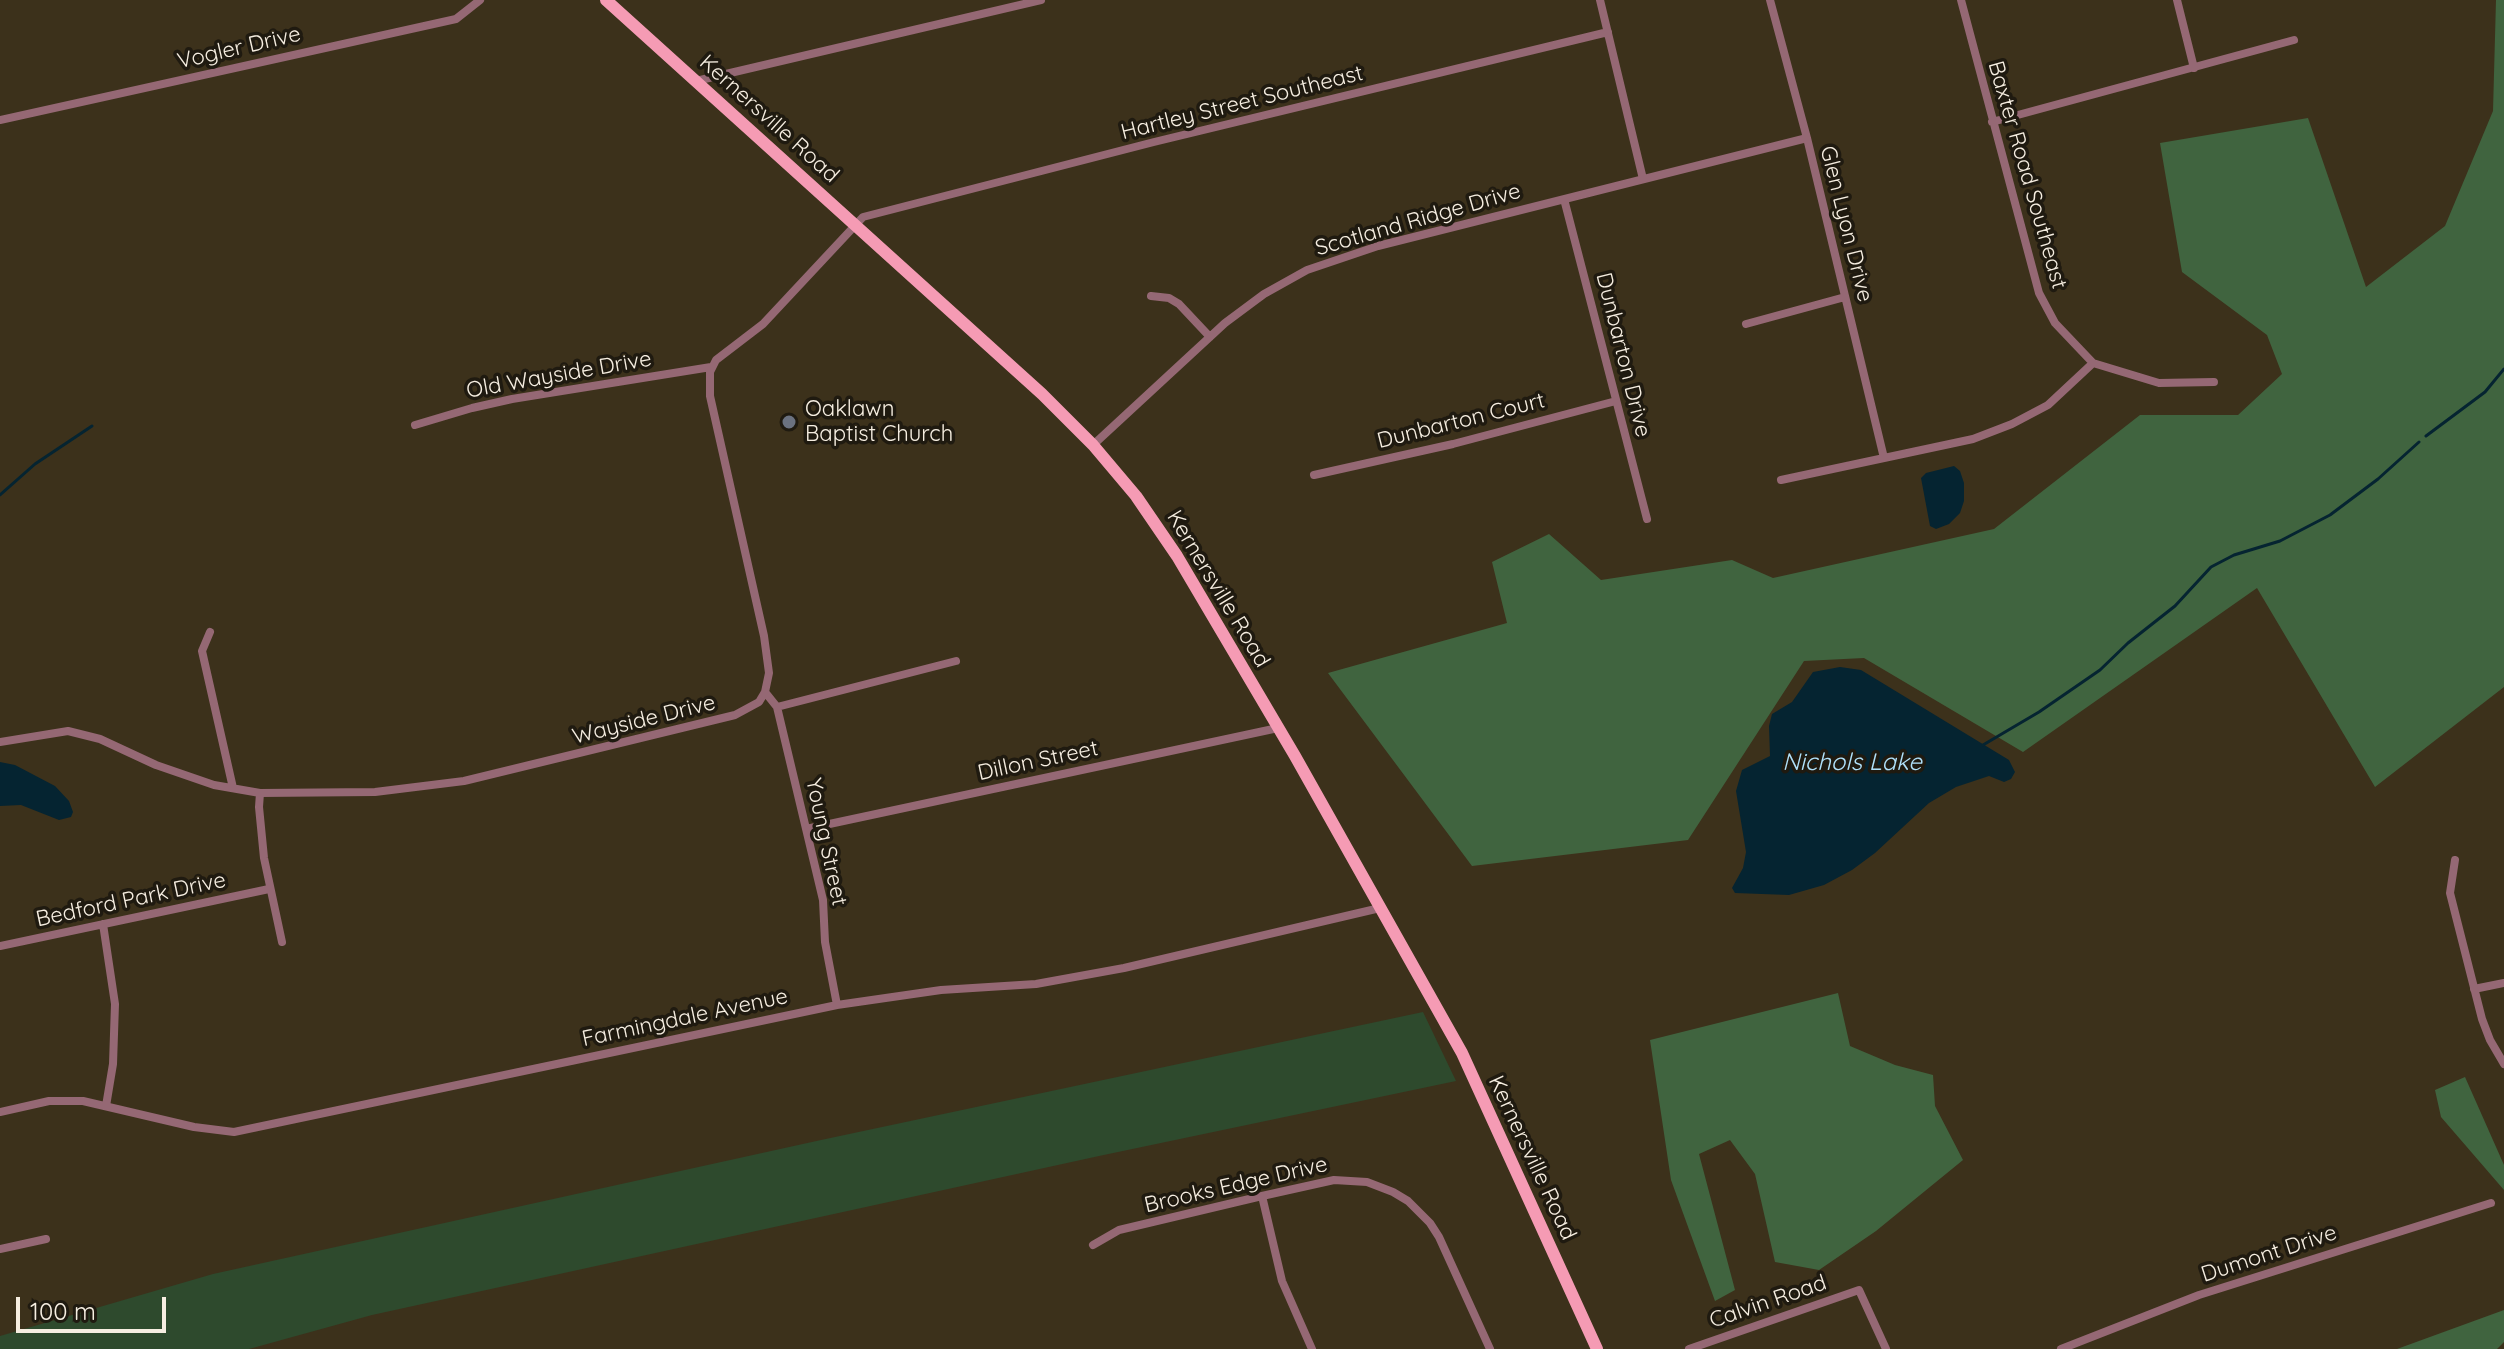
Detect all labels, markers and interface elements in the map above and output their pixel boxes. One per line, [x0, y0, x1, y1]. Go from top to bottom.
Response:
street label: Vogler Drive [175, 21, 303, 75]
street label: Kernersville Road [694, 49, 844, 189]
street label: Baxter Road Southeast [1982, 58, 2072, 292]
street label: Hartley Street Southeast [1118, 60, 1366, 146]
street label: Glen Lyon Drive [1814, 143, 1878, 305]
street label: Scotland Ridge Drive [1312, 178, 1524, 262]
street label: Dunbarton Drive [1590, 270, 1656, 440]
street label: Old Wayside Drive [464, 346, 654, 404]
street label: Dunbarton Court [1375, 387, 1547, 455]
place label: Oaklawn Baptist Church [805, 396, 953, 448]
marker: Oaklawn Baptist Church [780, 413, 798, 431]
street label: Kernersville Road [1161, 506, 1275, 672]
street label: Wayside Drive [570, 689, 718, 751]
street label: Dillon Street [975, 735, 1101, 787]
water label: Nichols Lake [1782, 749, 1922, 777]
street label: Young Street [800, 776, 852, 908]
street label: Bedford Park Drive [34, 867, 228, 933]
street label: Farmingdale Avenue [580, 983, 790, 1053]
street label: Kernersville Road [1482, 1072, 1582, 1244]
street label: Brooks Edge Drive [1142, 1151, 1330, 1219]
street label: Dumont Drive [2198, 1220, 2340, 1288]
street label: Calvin Road [1706, 1270, 1830, 1334]
scale bar [20, 1281, 170, 1331]
text: 100 m [30, 1296, 96, 1326]

